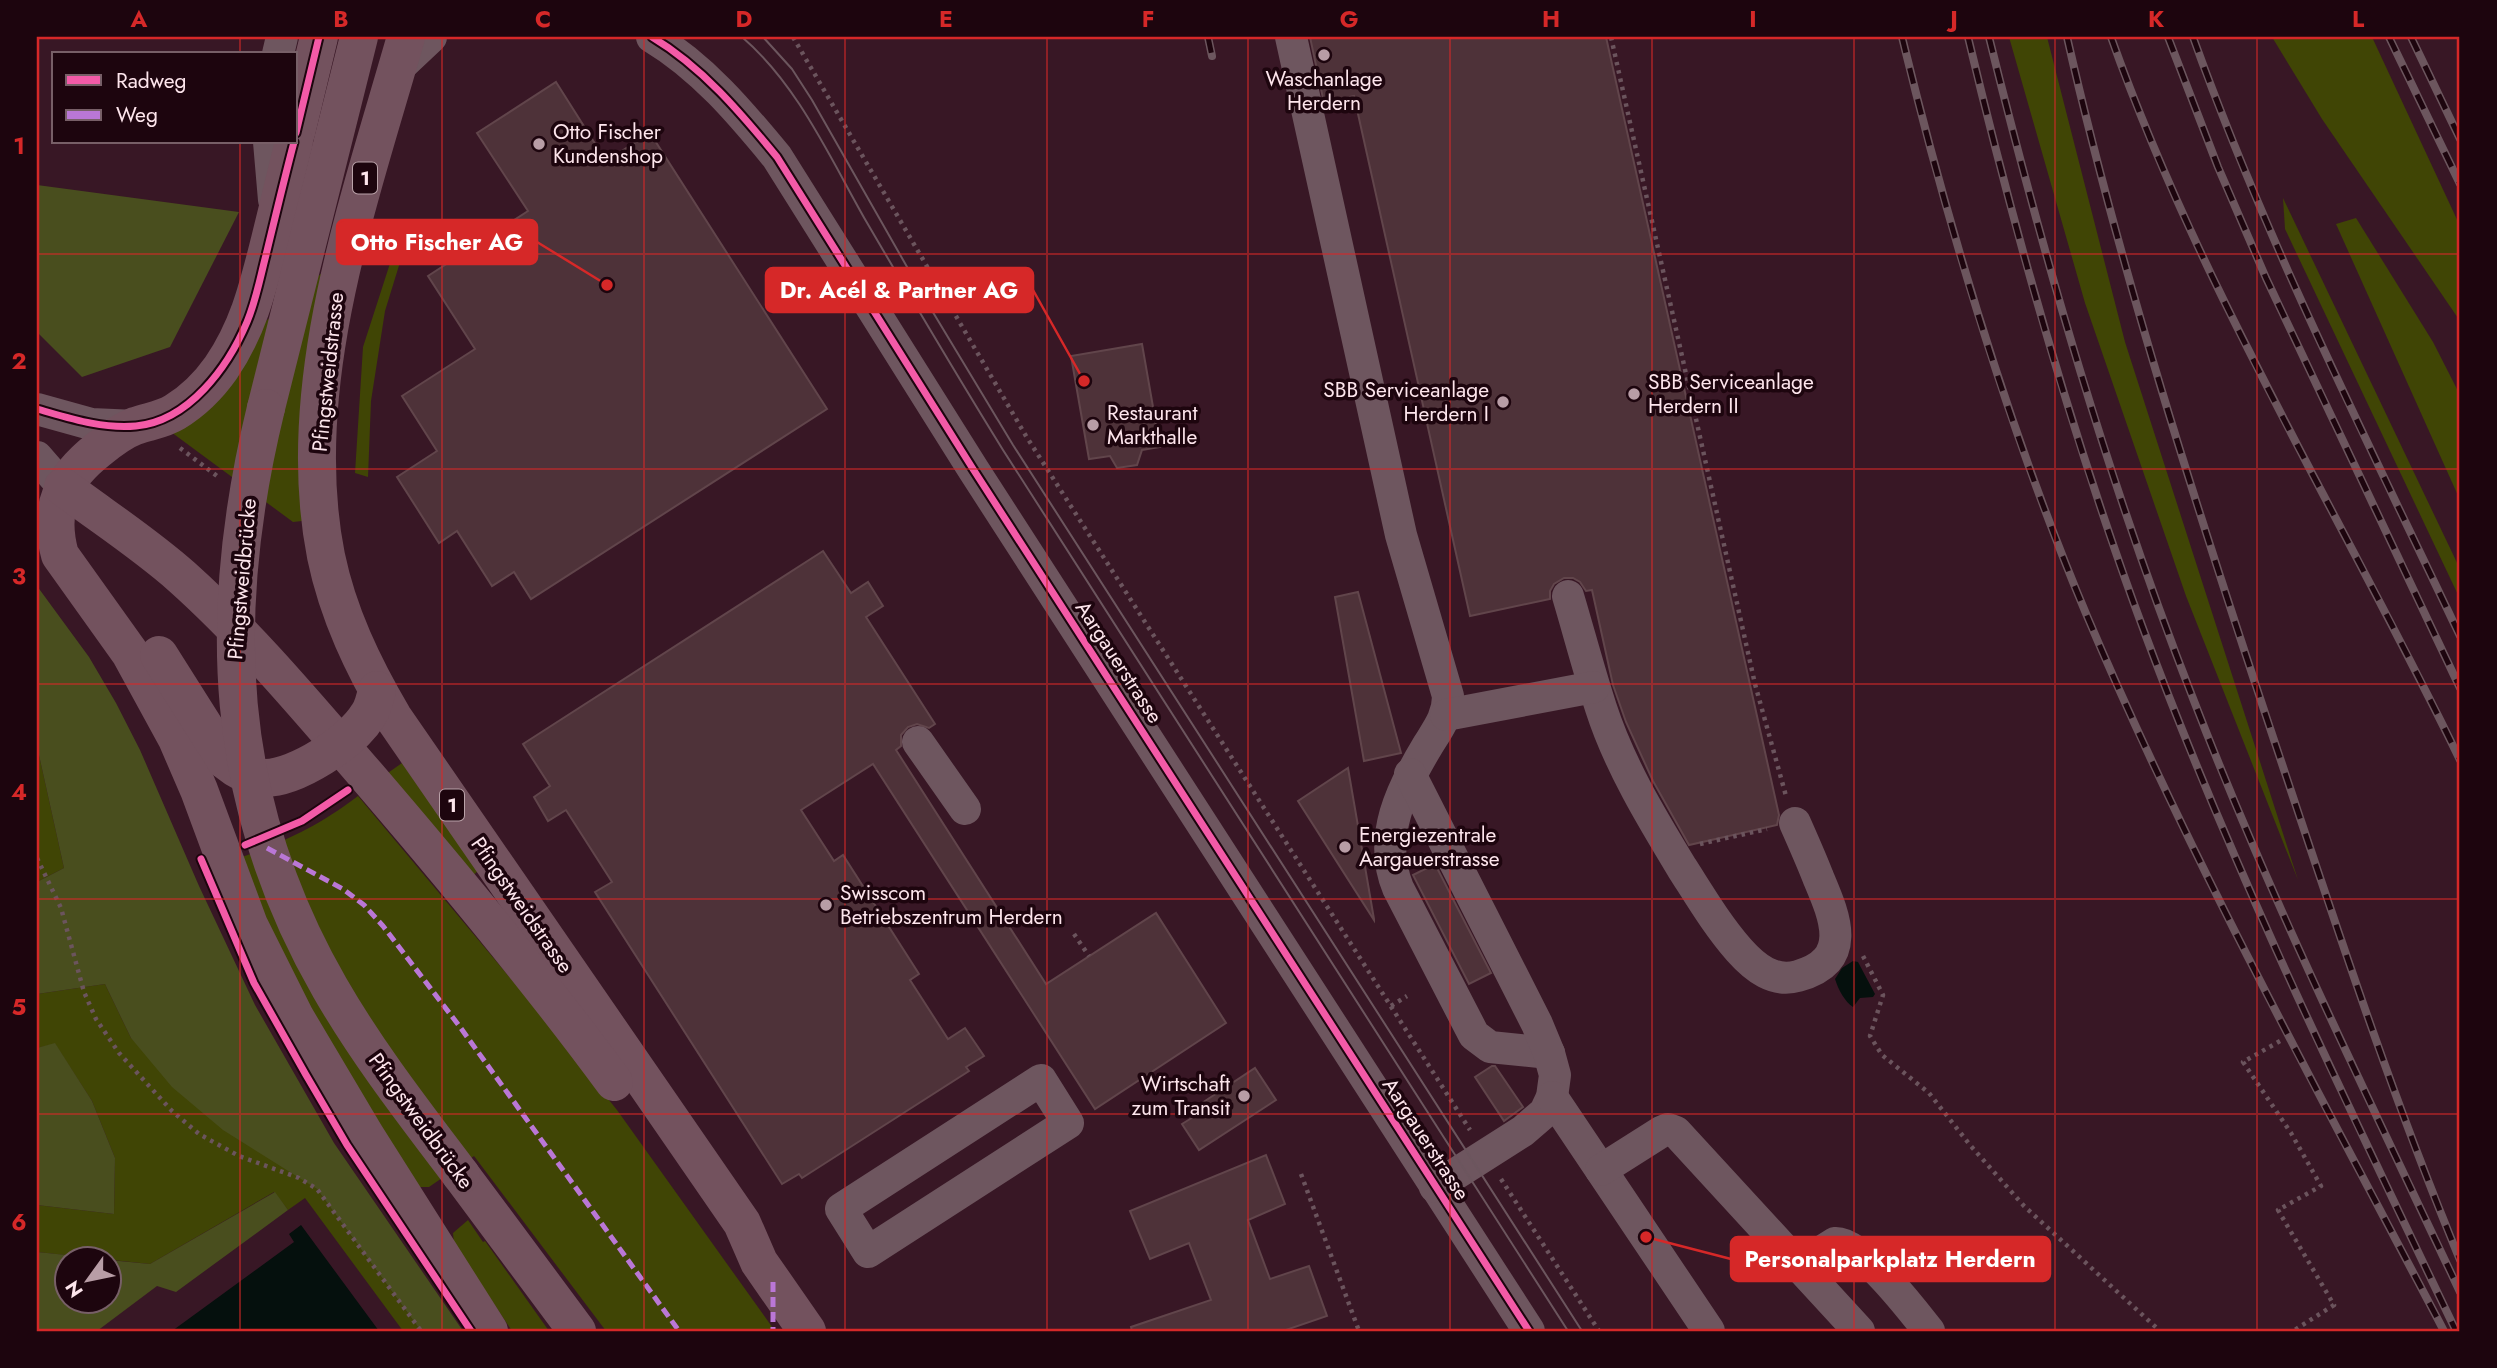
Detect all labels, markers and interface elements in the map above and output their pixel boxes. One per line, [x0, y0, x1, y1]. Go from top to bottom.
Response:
text: A [130, 2, 148, 36]
text: B [333, 2, 349, 36]
text: C [535, 2, 551, 36]
text: D [736, 2, 753, 36]
text: E [939, 2, 953, 36]
text: F [1142, 2, 1154, 36]
text: G [1340, 2, 1358, 36]
text: H [1542, 2, 1560, 36]
text: I [1749, 2, 1757, 36]
text: J [1946, 2, 1958, 36]
text: K [2148, 2, 2165, 36]
text: L [2352, 2, 2365, 36]
marker: Waschanlage Herdern [1316, 47, 1332, 63]
legend [52, 52, 298, 144]
place label: Waschanlage Herdern [1265, 64, 1383, 118]
text: Radweg [116, 66, 187, 96]
text: Weg [116, 100, 158, 130]
place label: Otto Fischer Kundenshop [553, 117, 663, 171]
text: 1 [13, 129, 25, 163]
marker: Otto Fischer Kundenshop [531, 136, 547, 152]
road number: 1 [353, 162, 377, 194]
callout: Otto Fischer AG [337, 220, 537, 264]
text: Otto Fischer AG [351, 225, 523, 259]
callout: Dr. Acél & Partner AG [766, 268, 1033, 312]
text: Dr. Acél & Partner AG [780, 273, 1018, 307]
street label: Pfingstweidstrasse [305, 291, 351, 453]
text: 2 [11, 344, 27, 378]
place label: SBB Serviceanlage Herdern II [1648, 367, 1814, 421]
place label: SBB Serviceanlage Herdern I [1323, 375, 1489, 429]
marker: SBB Serviceanlage Herdern II [1626, 386, 1642, 402]
marker: SBB Serviceanlage Herdern I [1495, 394, 1511, 410]
place label: Restaurant Markthalle [1107, 398, 1198, 452]
marker: Restaurant Markthalle [1085, 417, 1101, 433]
street label: Pfingstweidbrücke [220, 497, 264, 661]
text: 3 [12, 559, 26, 593]
street label: Aargauerstrasse [1068, 595, 1170, 729]
text: 4 [11, 775, 27, 809]
road number: 1 [440, 790, 464, 820]
place label: Energiezentrale Aargauerstrasse [1359, 820, 1500, 874]
street label: Pfingstweidstrasse [464, 831, 580, 979]
marker: Energiezentrale Aargauerstrasse [1337, 839, 1353, 855]
place label: Swisscom Betriebszentrum Herdern [840, 878, 1063, 932]
marker: Swisscom Betriebszentrum Herdern [818, 897, 834, 913]
text: 5 [12, 990, 26, 1024]
street label: Pfingstweidbrücke [361, 1047, 481, 1195]
place label: Wirtschaft zum Transit [1131, 1069, 1230, 1123]
street label: Aargauerstrasse [1375, 1072, 1477, 1206]
marker: Wirtschaft zum Transit [1236, 1088, 1252, 1104]
text: 6 [11, 1205, 27, 1239]
callout: Personalparkplatz Herdern [1731, 1237, 2050, 1281]
text: Personalparkplatz Herdern [1744, 1242, 2036, 1276]
north arrow [52, 1246, 122, 1316]
text: N [59, 1275, 90, 1303]

